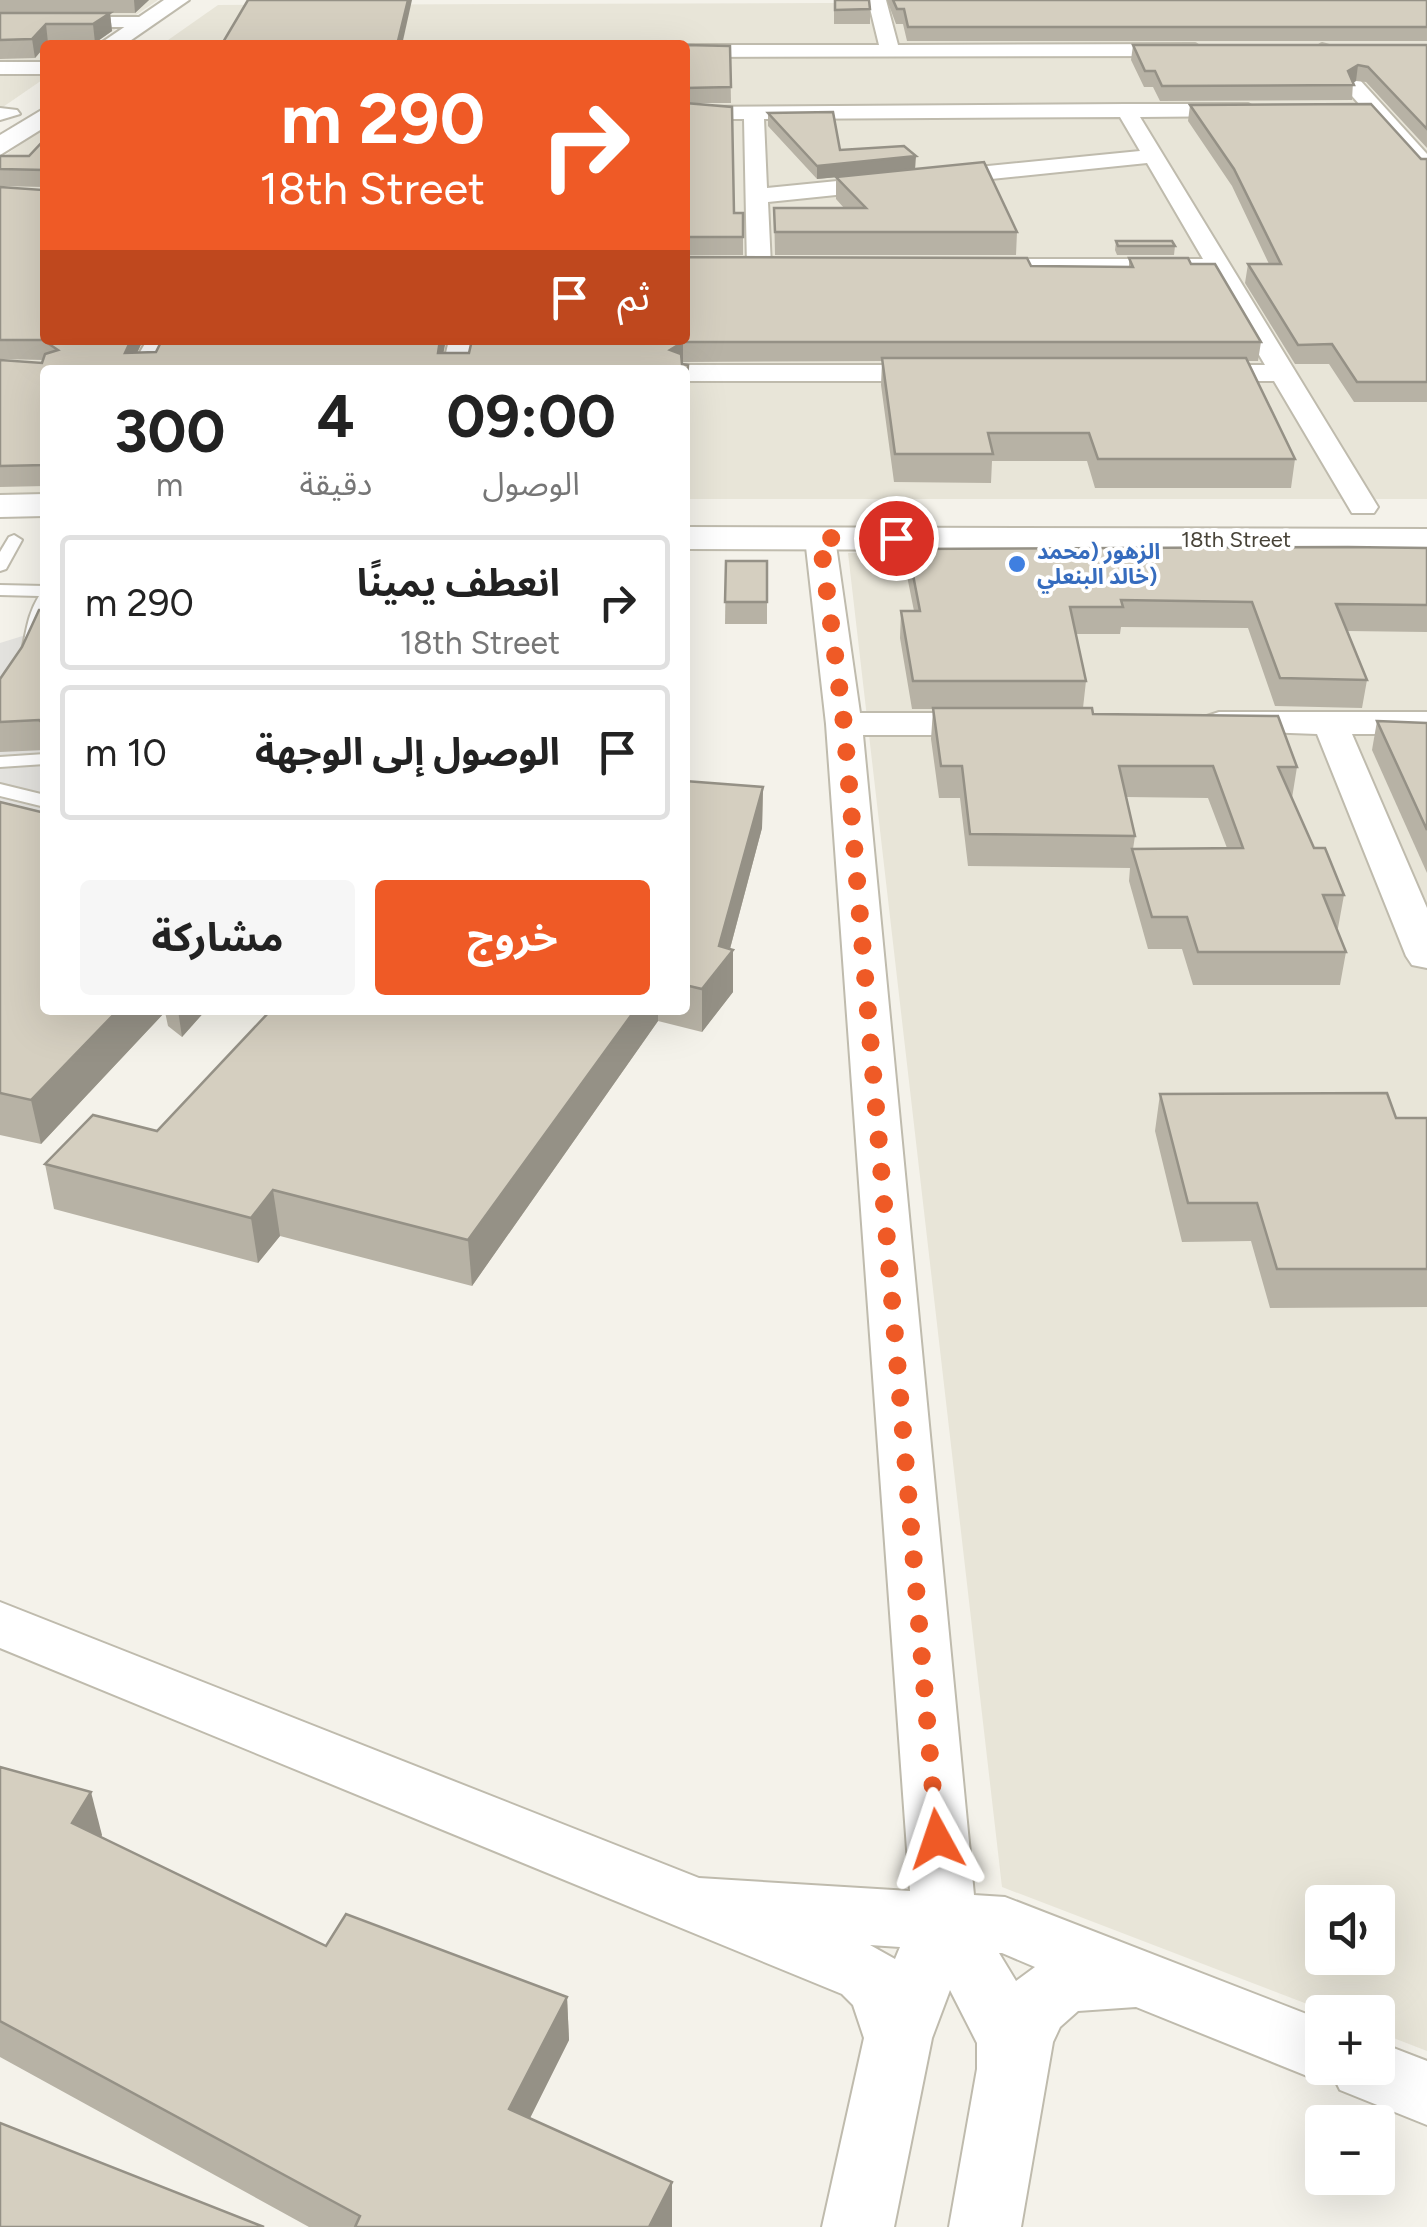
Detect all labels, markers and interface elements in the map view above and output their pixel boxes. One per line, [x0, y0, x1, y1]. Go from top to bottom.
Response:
text: 290 m [281, 76, 485, 161]
icon: right [520, 80, 650, 210]
text: 18th Street [260, 161, 485, 215]
icon: arrive [542, 270, 597, 325]
text: ثم [617, 274, 650, 320]
text: 4 [317, 380, 355, 452]
text: 09:00 [446, 380, 616, 452]
text: 300 [114, 395, 225, 467]
text: دقيقة [299, 465, 372, 503]
text: الوصول [483, 465, 580, 503]
text: m [156, 466, 183, 504]
pin [854, 496, 939, 581]
icon: arrive [869, 511, 924, 566]
street label: 18th Street [1181, 526, 1291, 553]
place label: الزهور (محمد خالد البنعلي) [1037, 538, 1160, 594]
marker: الزهور (محمد خالد البنعلي) [1006, 553, 1028, 575]
text: انعطف يمينًا [357, 560, 560, 606]
icon: right [590, 575, 645, 630]
text: 290 m [85, 580, 194, 626]
text: 18th Street [400, 624, 560, 662]
icon: arrive [590, 725, 645, 780]
text: الوصول إلى الوجهة [255, 729, 560, 775]
text: 10 m [85, 730, 167, 776]
button: مشاركة [80, 880, 355, 995]
button: خروج [375, 880, 650, 995]
position arrow [885, 1787, 989, 1891]
map controls [1305, 1885, 1395, 2195]
button: sound [1305, 1885, 1395, 1975]
button: + [1305, 1995, 1395, 2085]
button: − [1305, 2105, 1395, 2195]

